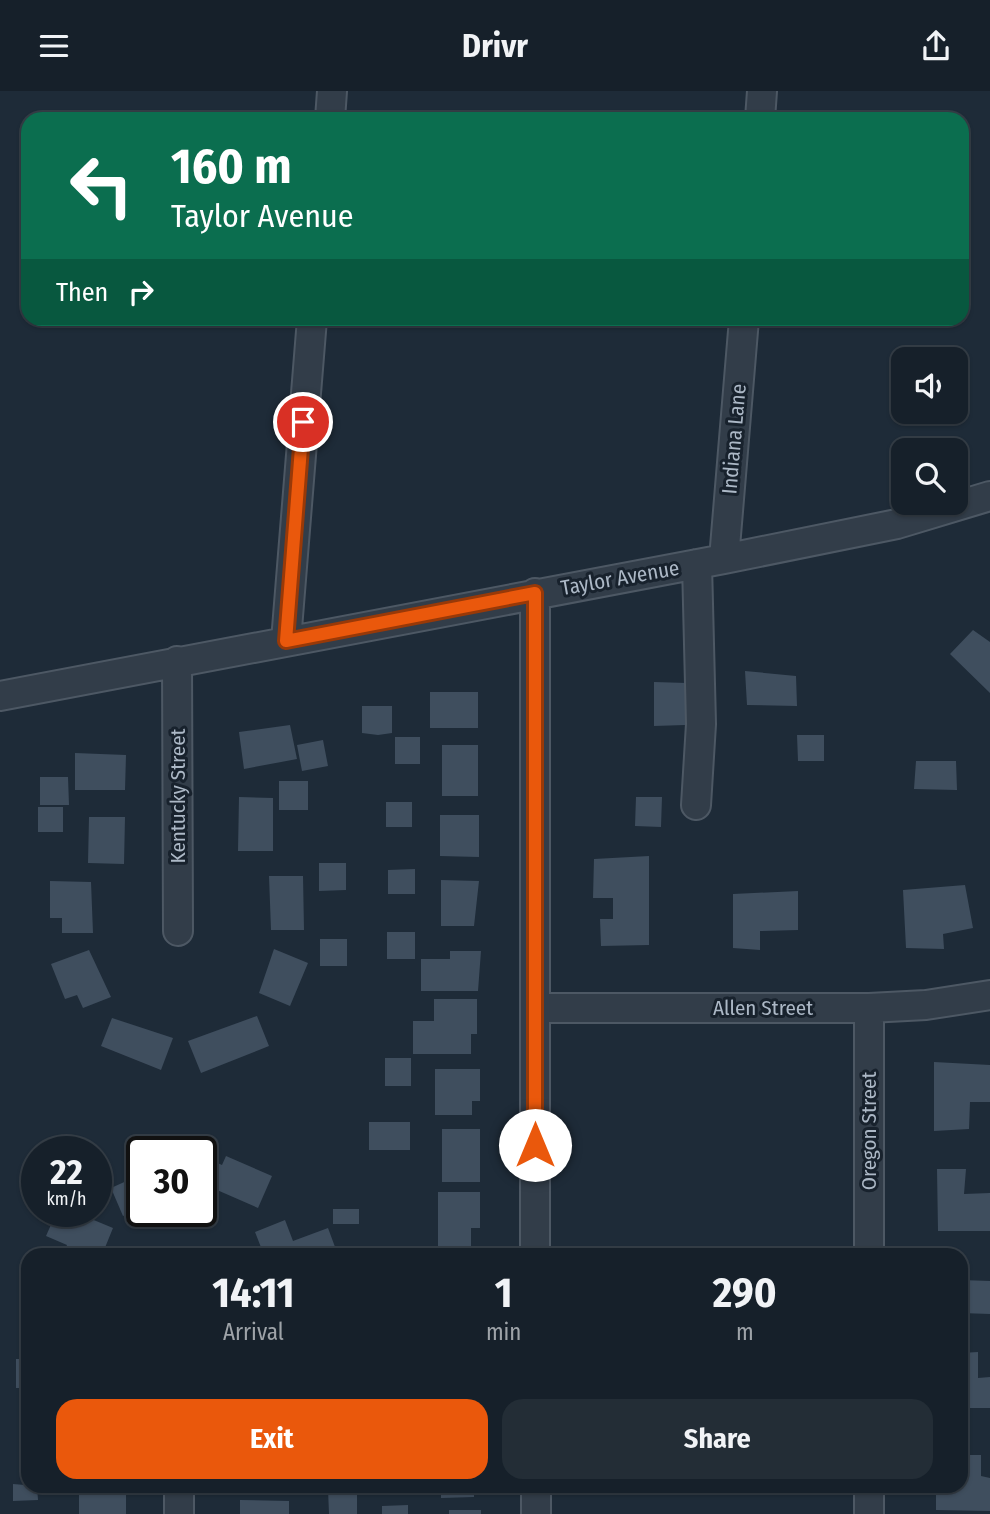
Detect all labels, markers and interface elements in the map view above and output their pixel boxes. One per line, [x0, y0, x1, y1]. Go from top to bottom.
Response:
icon: menu [35, 27, 73, 65]
text: Drivr [462, 27, 528, 65]
icon: share [917, 27, 955, 65]
text: 160 m [171, 137, 292, 196]
icon: left [56, 140, 147, 231]
text: Taylor Avenue [171, 197, 354, 235]
icon: right [122, 273, 160, 311]
text: Then [56, 277, 108, 308]
map controls [891, 347, 968, 515]
button: sound [891, 347, 968, 424]
street label: Indiana Lane [716, 383, 752, 495]
pin [273, 392, 333, 452]
icon: arrive [284, 403, 322, 441]
button: search [891, 438, 968, 515]
street label: Taylor Avenue [559, 555, 681, 601]
street label: Kentucky Street [165, 728, 191, 863]
street label: Allen Street [713, 995, 813, 1021]
street label: Oregon Street [856, 1072, 882, 1190]
position arrow [498, 1108, 572, 1182]
speed limit sign: 30 [126, 1136, 217, 1227]
text: 22 [50, 1151, 83, 1193]
text: km/h [46, 1188, 87, 1210]
text: 14:11 [212, 1268, 295, 1318]
text: 1 [495, 1268, 513, 1318]
text: 290 [713, 1268, 777, 1318]
text: Arrival [223, 1318, 284, 1346]
text: min [486, 1318, 522, 1346]
text: m [736, 1318, 754, 1346]
button: Exit [56, 1399, 488, 1479]
button: Share [502, 1399, 933, 1479]

